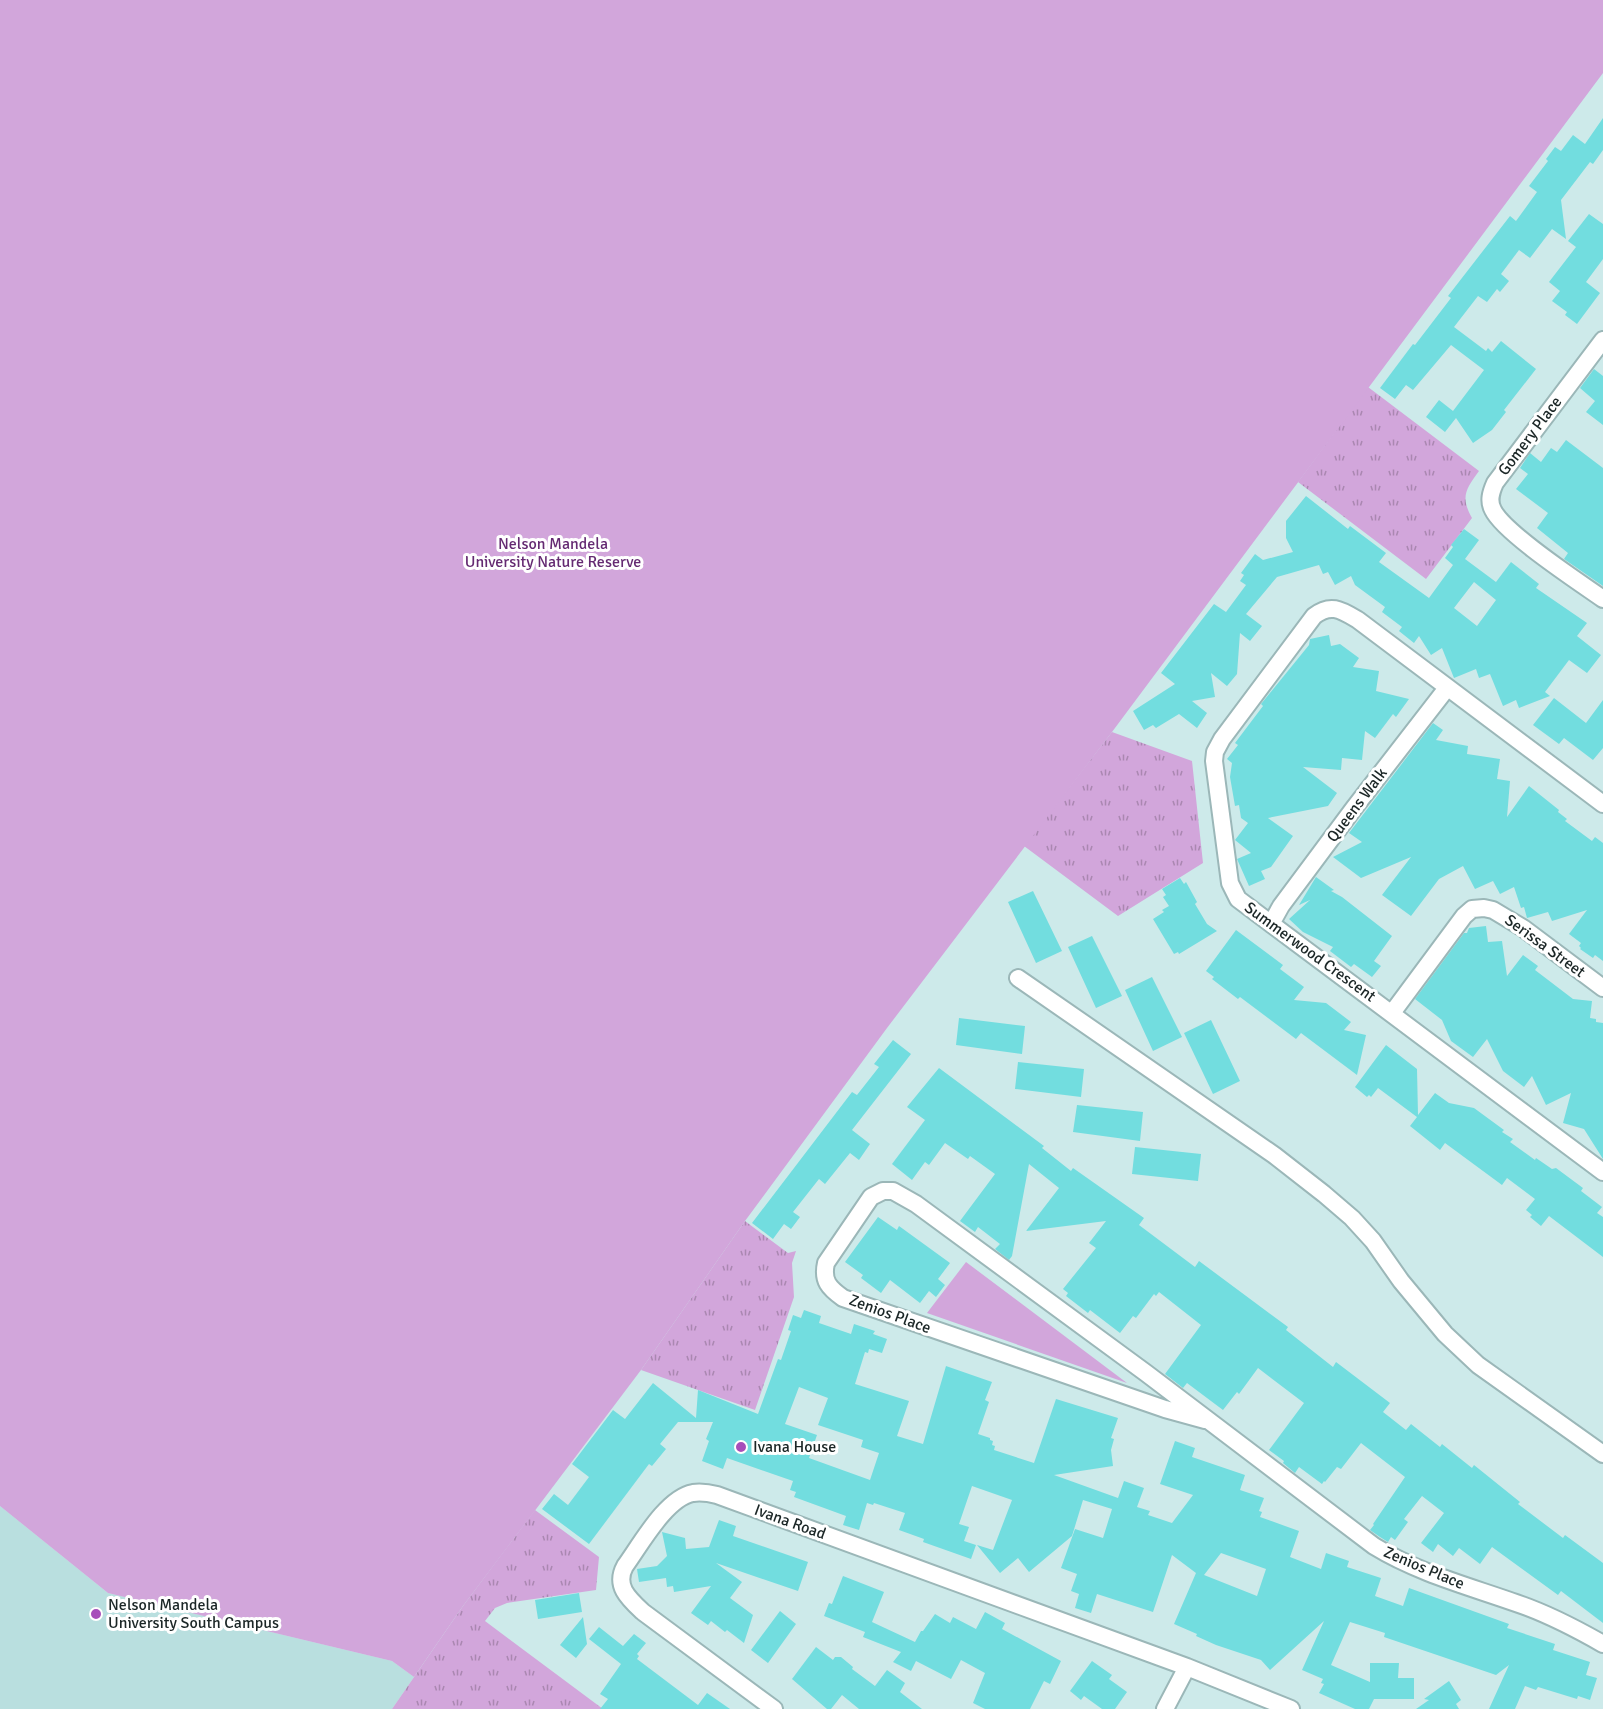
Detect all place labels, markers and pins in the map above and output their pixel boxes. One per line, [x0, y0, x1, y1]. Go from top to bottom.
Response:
place label: Ivana House [753, 1437, 836, 1457]
marker: Ivana House [734, 1440, 748, 1454]
place label: Nelson Mandela University South Campus [108, 1595, 279, 1633]
marker: Nelson Mandela University South Campus [89, 1607, 103, 1621]

